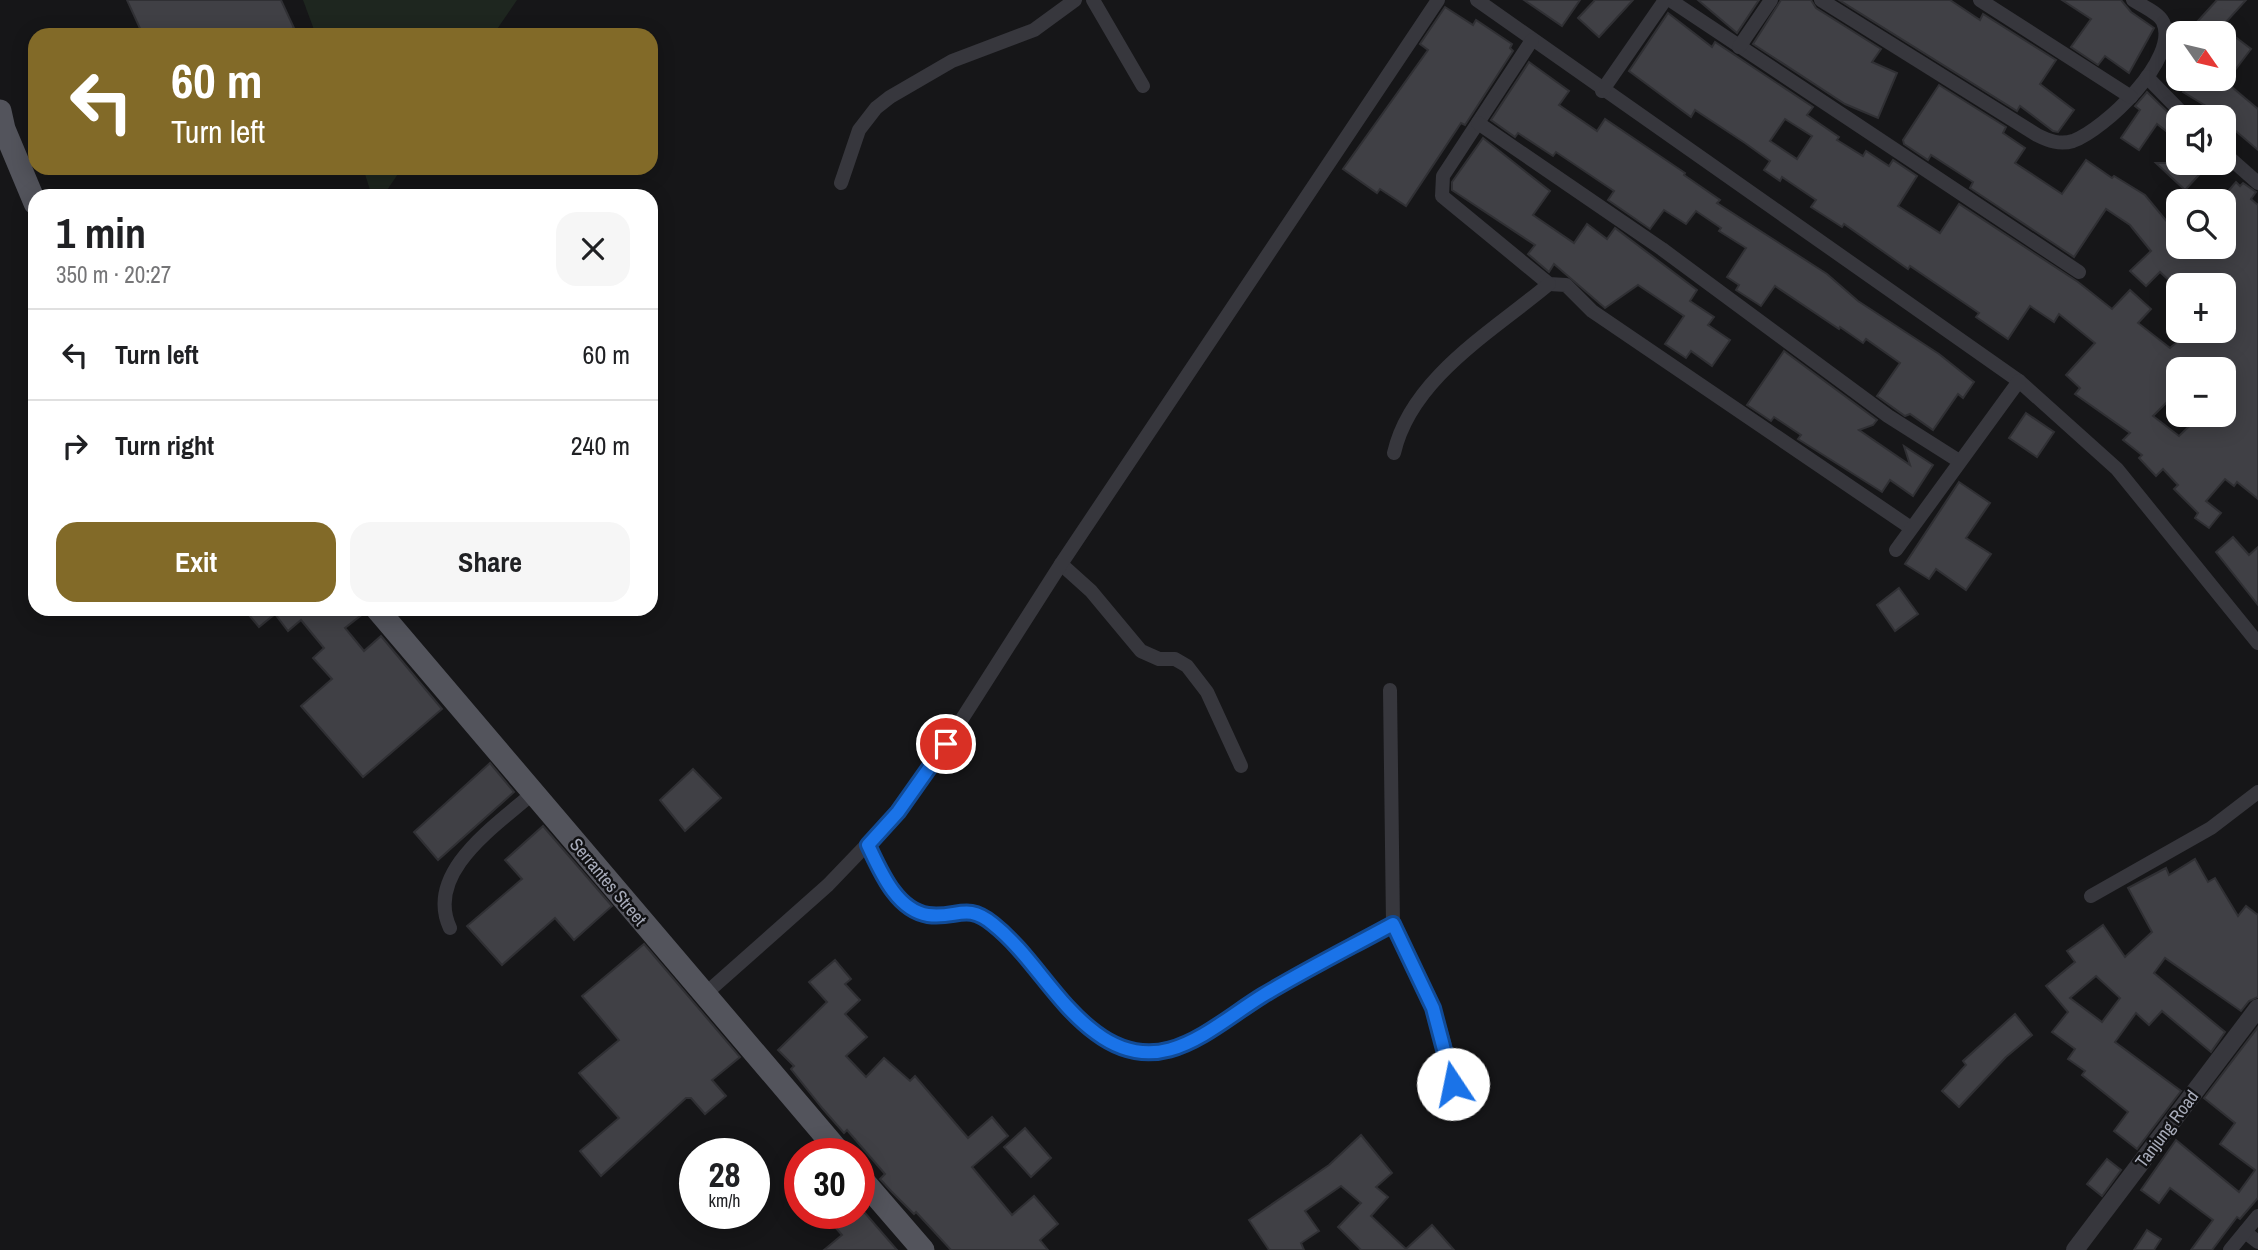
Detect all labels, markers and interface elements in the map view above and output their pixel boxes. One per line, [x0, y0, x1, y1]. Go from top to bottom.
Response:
north arrow [2166, 21, 2236, 91]
map controls [2166, 21, 2236, 427]
text: 60 m [171, 47, 263, 113]
icon: left [56, 56, 147, 147]
button: sound [2166, 105, 2236, 175]
text: Turn left [171, 110, 265, 153]
button: search [2166, 189, 2236, 259]
text: 1 min [56, 205, 146, 261]
button: close [556, 212, 630, 286]
text: 350 m · 20:27 [56, 259, 171, 290]
button: + [2166, 273, 2236, 343]
icon: left [56, 336, 94, 374]
text: Turn left [115, 337, 199, 372]
text: 60 m [583, 337, 630, 372]
button: − [2166, 357, 2236, 427]
icon: right [56, 427, 94, 465]
text: Turn right [115, 428, 214, 463]
text: 240 m [571, 428, 630, 463]
button: Exit [56, 522, 336, 602]
button: Share [350, 522, 630, 602]
pin [916, 714, 976, 774]
icon: arrive [927, 725, 965, 763]
street label: Serrantes Street [564, 832, 653, 931]
position arrow [1416, 1047, 1490, 1121]
street label: Tanjung Road [2129, 1085, 2204, 1173]
speed limit sign: 30 [784, 1138, 875, 1229]
text: 28 [709, 1151, 740, 1198]
text: km/h [709, 1188, 741, 1213]

